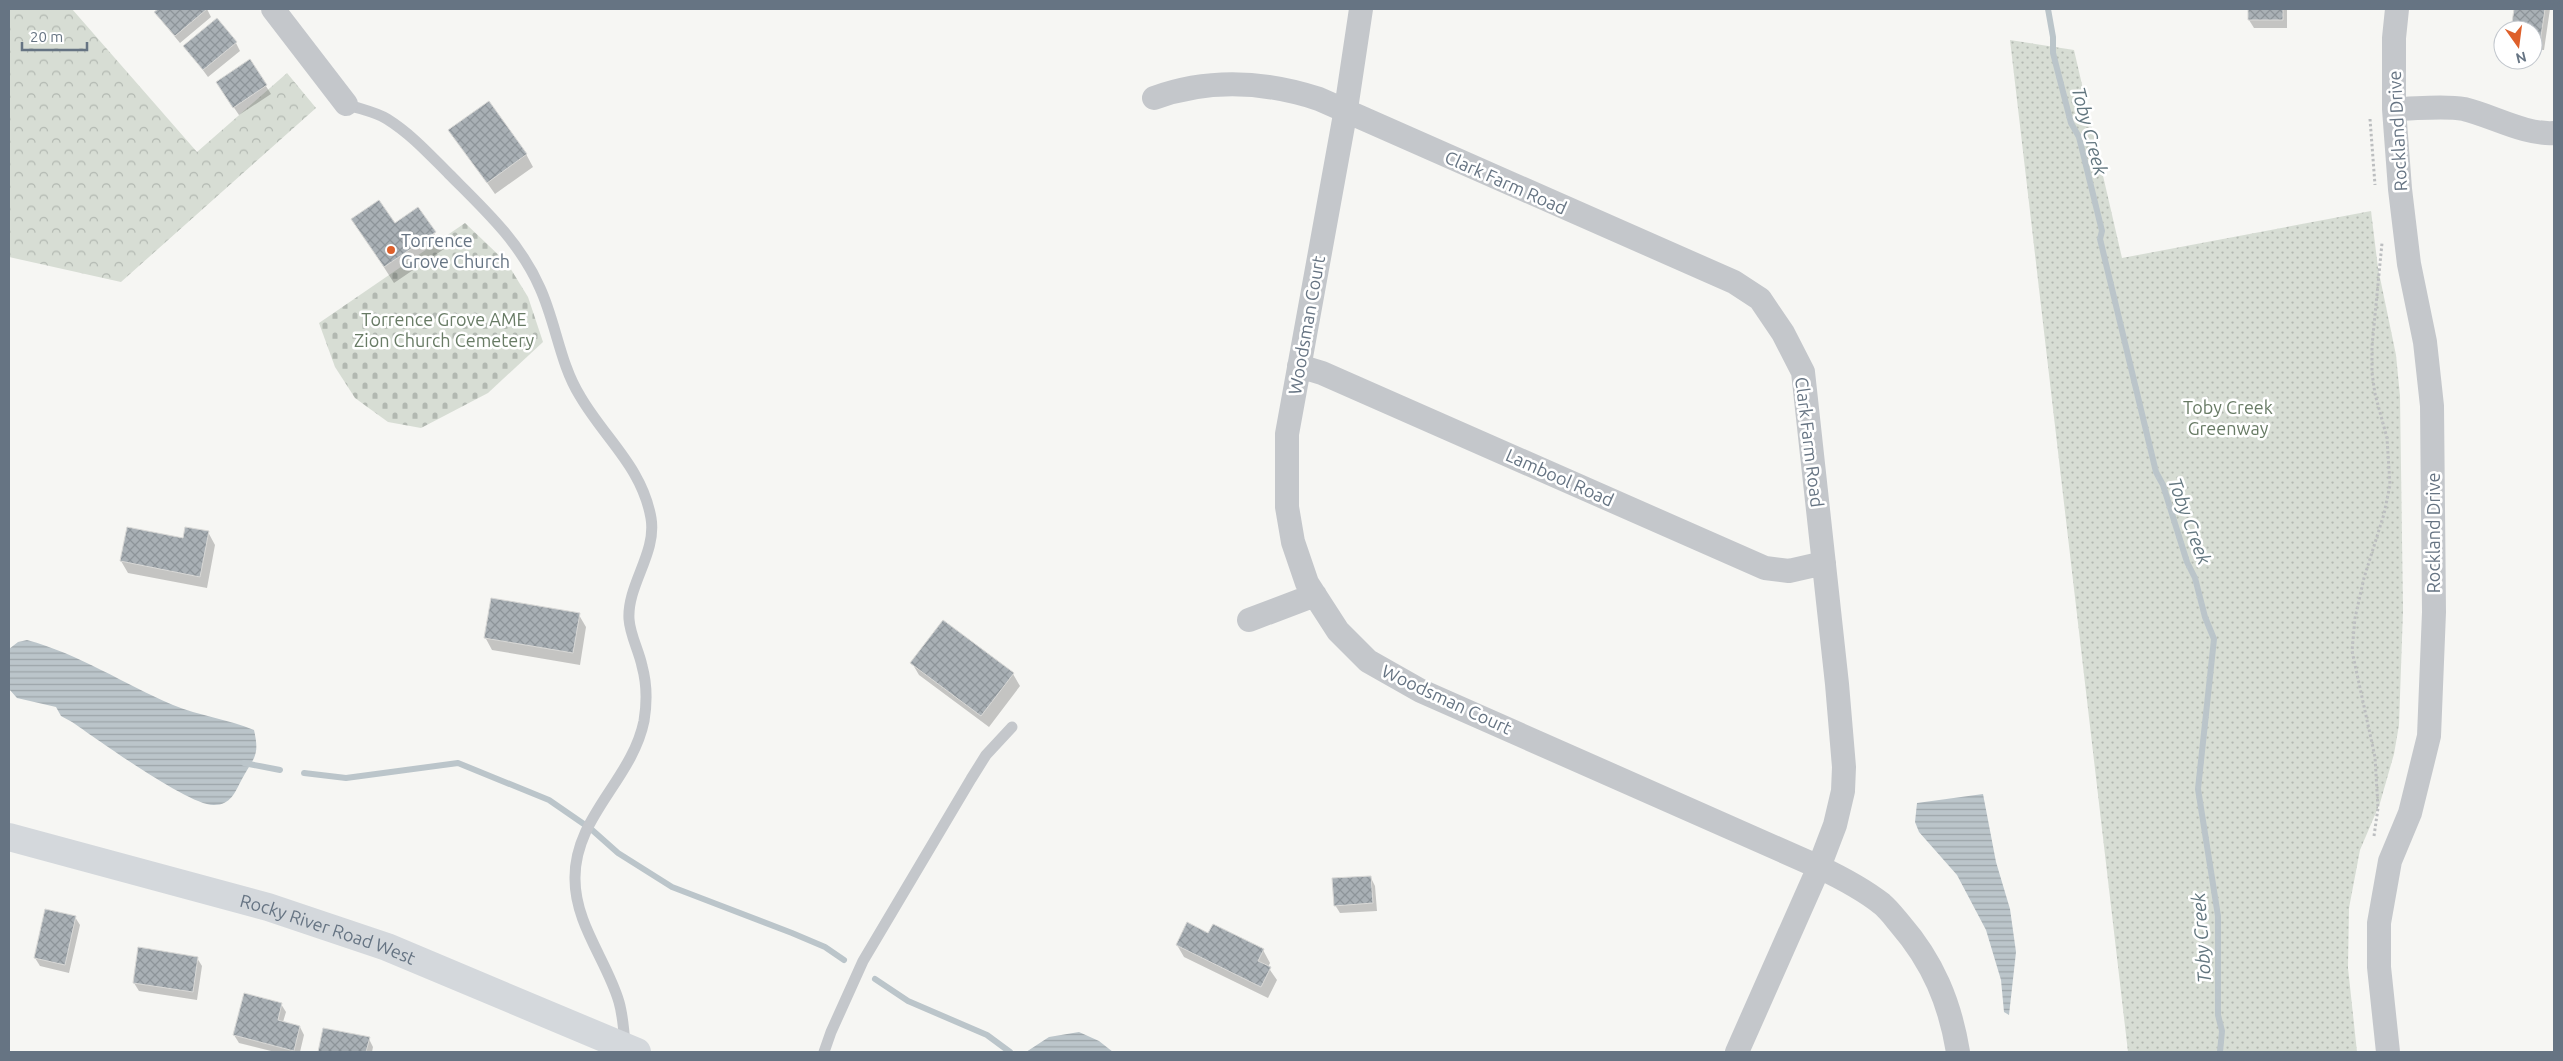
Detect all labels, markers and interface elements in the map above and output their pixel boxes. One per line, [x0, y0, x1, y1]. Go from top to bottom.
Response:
scale bar [22, 20, 88, 52]
north arrow [2493, 20, 2543, 70]
text: 20 m [30, 28, 63, 45]
text: N [2514, 49, 2528, 67]
street label: Rockland Drive [2384, 70, 2410, 192]
water label: Toby Creek [2068, 84, 2112, 178]
street label: Clark Farm Road [1442, 146, 1570, 218]
place label: Torrence Grove Church [401, 230, 510, 271]
marker: Torrence Grove Church [385, 244, 397, 256]
street label: Woodsman Court [1284, 254, 1328, 396]
park label: Torrence Grove AME Zion Church Cemetery [354, 309, 534, 350]
street label: Clark Farm Road [1792, 376, 1828, 508]
park label: Toby Creek Greenway [2183, 397, 2273, 438]
street label: Lambool Road [1503, 444, 1617, 510]
street label: Rockland Drive [2423, 473, 2443, 593]
water label: Toby Creek [2164, 475, 2216, 568]
street label: Woodsman Court [1379, 660, 1515, 738]
street label: Rocky River Road West [238, 890, 419, 968]
water label: Toby Creek [2187, 892, 2215, 984]

